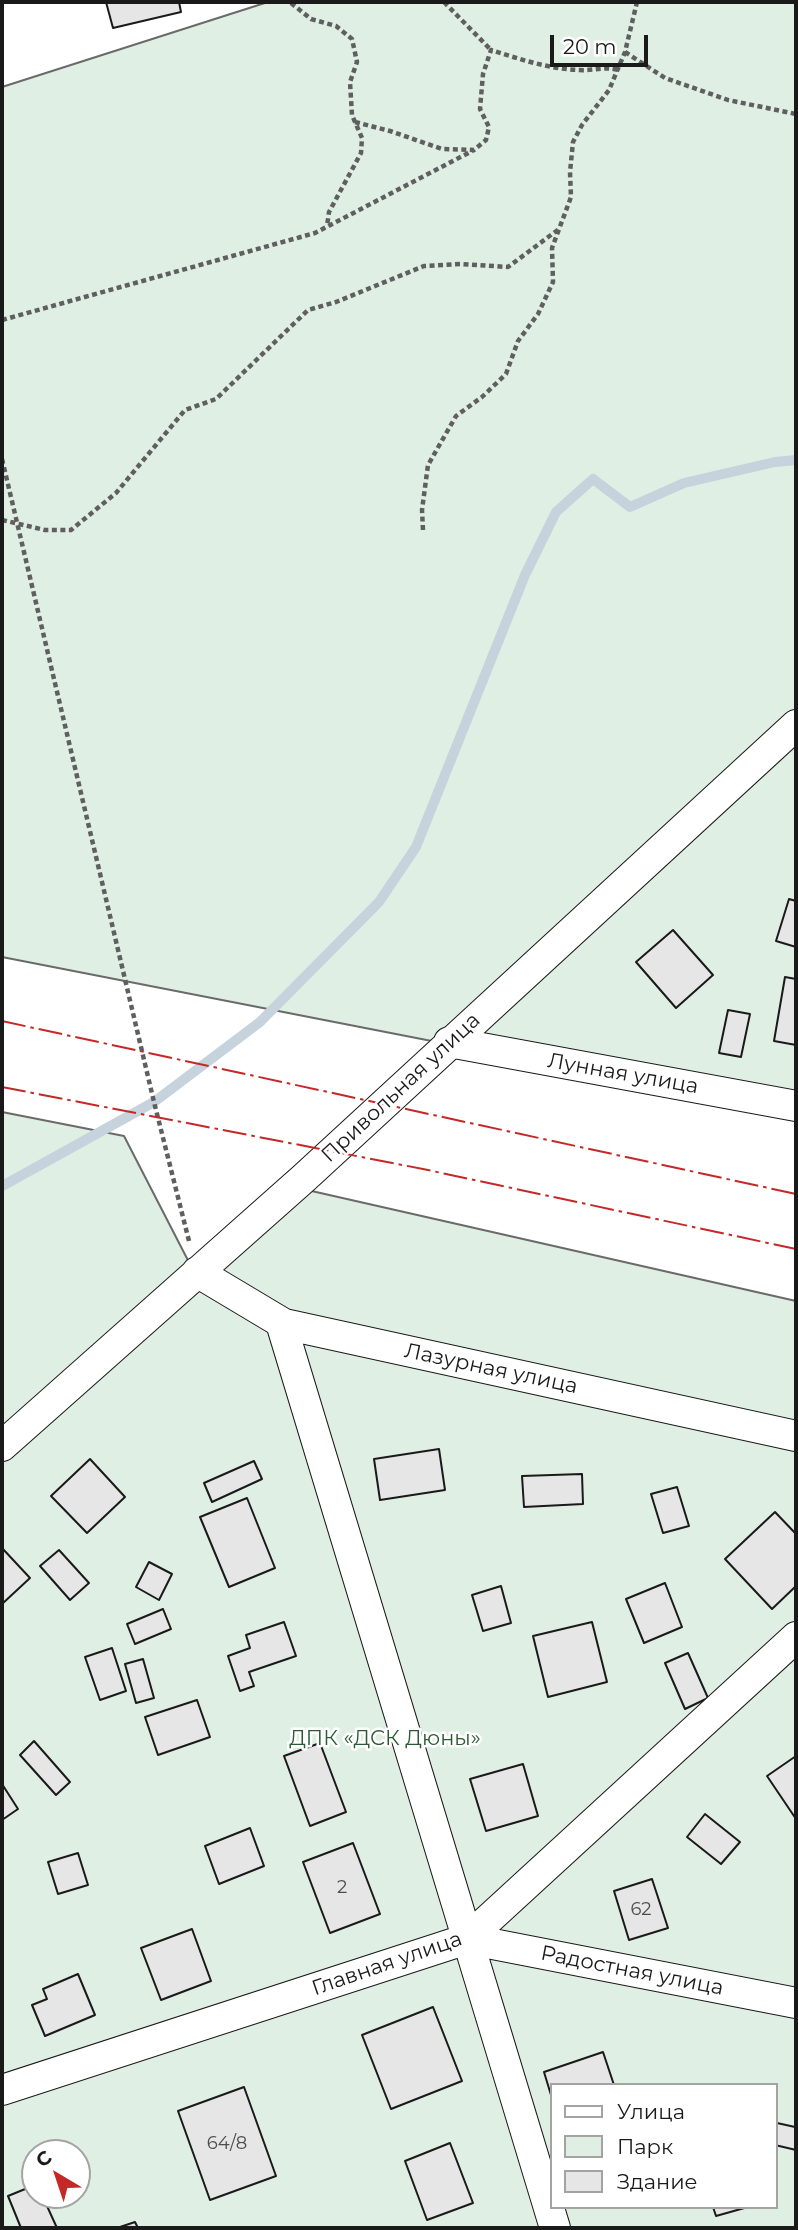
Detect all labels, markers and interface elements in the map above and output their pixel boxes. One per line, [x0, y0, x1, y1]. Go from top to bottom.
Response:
scale bar [553, 21, 651, 65]
text: 20 m [563, 34, 617, 59]
street label: Привольная улица [317, 1008, 485, 1168]
street label: Лунная улица [546, 1048, 700, 1100]
street label: Лазурная улица [402, 1338, 580, 1400]
park label: ДПК «ДСК Дюны» [289, 1726, 481, 1752]
house number: 2 [337, 1877, 347, 1899]
house number: 62 [630, 1899, 652, 1921]
street label: Главная улица [309, 1926, 465, 2002]
street label: Радостная улица [539, 1941, 725, 2001]
legend [550, 2083, 777, 2209]
text: Улица [617, 2099, 685, 2124]
house number: 64/8 [207, 2133, 247, 2155]
text: Парк [617, 2134, 673, 2159]
north arrow [21, 2139, 91, 2209]
text: С [31, 2146, 56, 2172]
text: Здание [617, 2169, 698, 2194]

